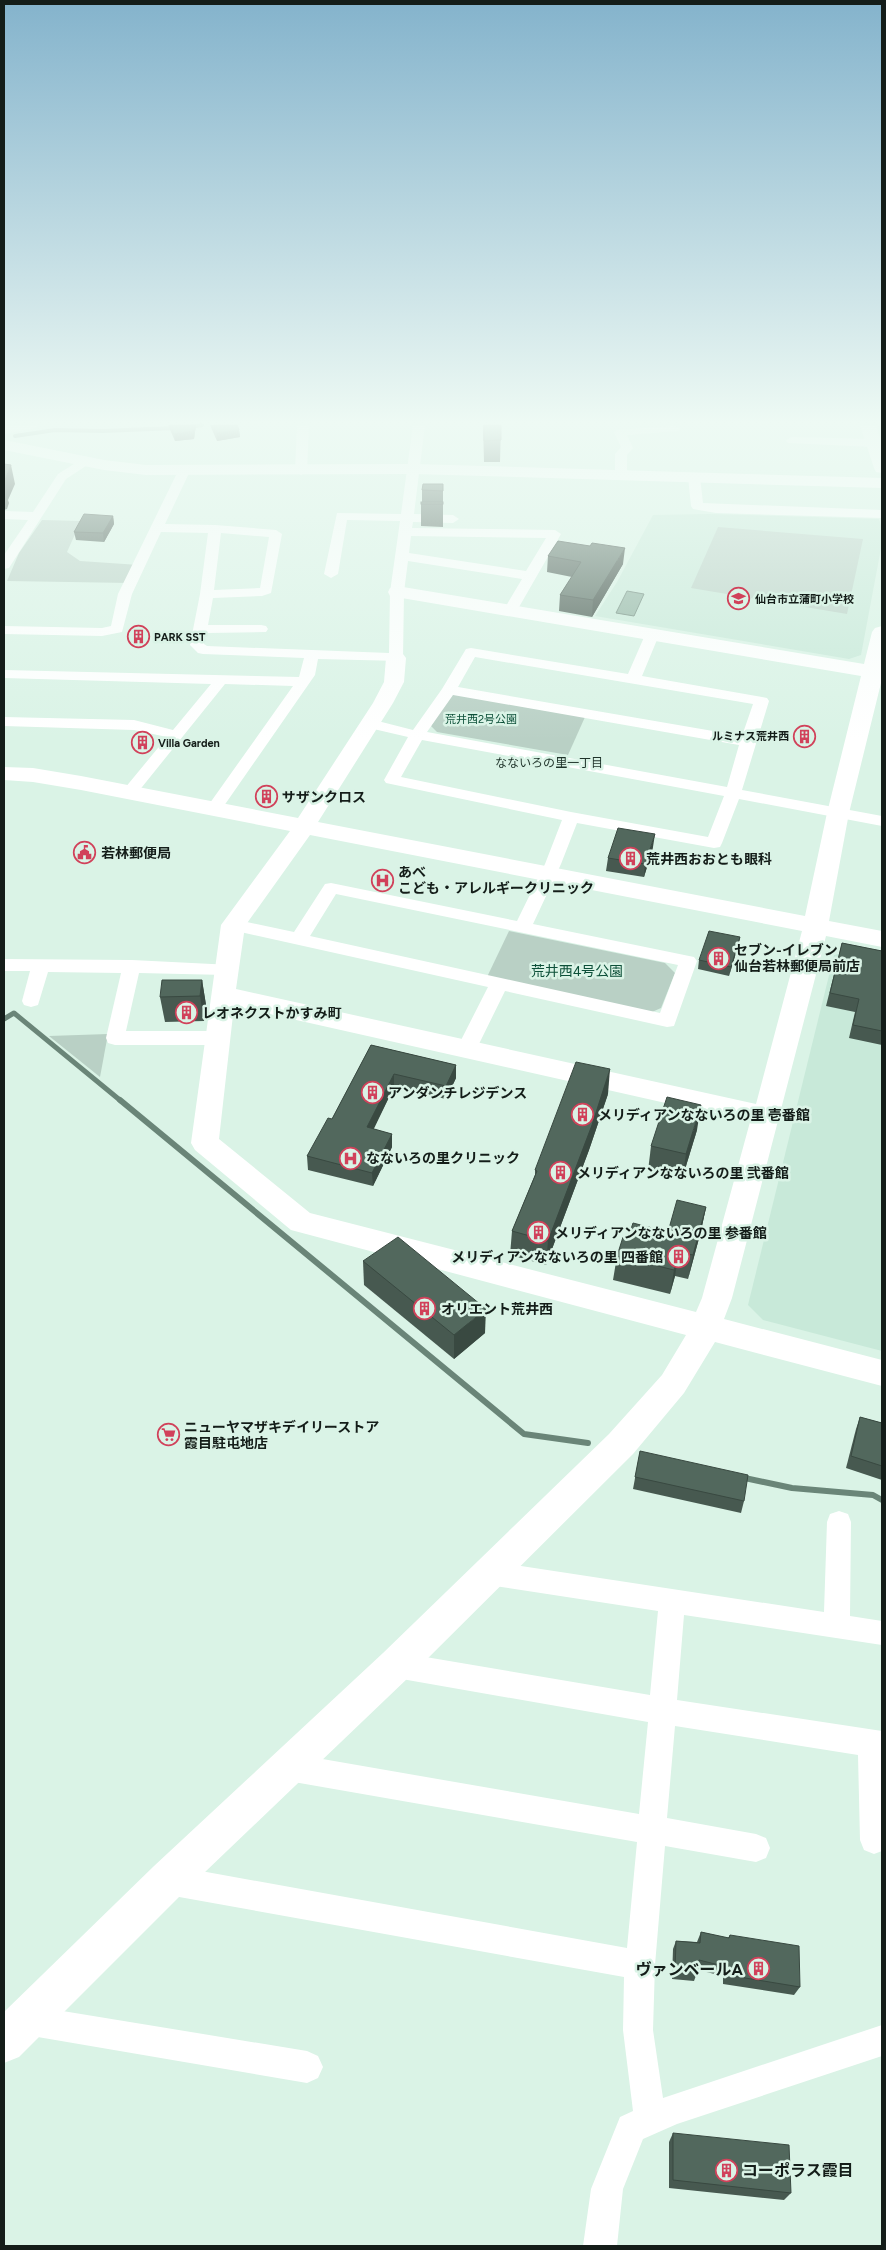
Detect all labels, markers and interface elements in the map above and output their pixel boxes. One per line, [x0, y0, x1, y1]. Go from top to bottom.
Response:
school or university icon: 仙台市立蒲町小学校 [727, 587, 751, 611]
place label: 仙台市立蒲町小学校 [755, 593, 854, 606]
building icon: PARK SST [126, 625, 150, 649]
place label: PARK SST [154, 631, 206, 644]
park label: 荒井西2号公園 [445, 713, 517, 726]
building icon: ルミナス荒井西 [793, 724, 817, 748]
place label: ルミナス荒井西 [712, 730, 789, 743]
building icon: Villa Garden [130, 731, 154, 755]
place label: Villa Garden [158, 737, 220, 750]
district label: なないろの里一丁目 [495, 756, 603, 770]
building icon: サザンクロス [254, 785, 278, 809]
place label: サザンクロス [282, 789, 366, 806]
public building icon: 若林郵便局 [73, 841, 97, 865]
place label: 若林郵便局 [101, 845, 171, 862]
building icon: 荒井西おおとも眼科 [618, 847, 642, 871]
place label: 荒井西おおとも眼科 [646, 851, 772, 868]
place label: あべ こども・アレルギークリニック [398, 864, 594, 897]
hospital icon: あべ こども・アレルギークリニック [370, 868, 394, 892]
place label: セブン-イレブン 仙台若林郵便局前店 [734, 942, 860, 975]
building icon: セブン-イレブン 仙台若林郵便局前店 [706, 946, 730, 970]
park label: 荒井西4号公園 [531, 963, 623, 980]
building icon: レオネクストかすみ町 [174, 1001, 198, 1025]
place label: レオネクストかすみ町 [202, 1005, 342, 1022]
building icon: アンダンチレジデンス [360, 1081, 384, 1105]
place label: アンダンチレジデンス [388, 1085, 527, 1102]
building icon: メリディアンなないろの里 壱番館 [570, 1103, 594, 1127]
place label: メリディアンなないろの里 壱番館 [598, 1107, 810, 1124]
hospital icon: なないろの里クリニック [338, 1146, 362, 1170]
place label: なないろの里クリニック [366, 1150, 520, 1167]
building icon: メリディアンなないろの里 弐番館 [549, 1161, 573, 1185]
place label: メリディアンなないろの里 弐番館 [577, 1165, 789, 1182]
building icon: メリディアンなないろの里 参番館 [527, 1221, 551, 1245]
place label: メリディアンなないろの里 参番館 [555, 1225, 767, 1242]
building icon: メリディアンなないろの里 四番館 [667, 1245, 691, 1269]
place label: メリディアンなないろの里 四番館 [451, 1249, 663, 1266]
building icon: オリエント荒井西 [413, 1297, 437, 1321]
place label: オリエント荒井西 [441, 1301, 553, 1318]
place label: ニューヤマザキデイリーストア 霞目駐屯地店 [184, 1419, 379, 1452]
supermarket icon: ニューヤマザキデイリーストア 霞目駐屯地店 [156, 1423, 180, 1447]
building icon: ヴァンベールA [747, 1957, 771, 1981]
place label: ヴァンベールA [636, 1960, 744, 1979]
building icon: コーポラス霞目 [714, 2158, 738, 2182]
place label: コーポラス霞目 [742, 2161, 854, 2180]

